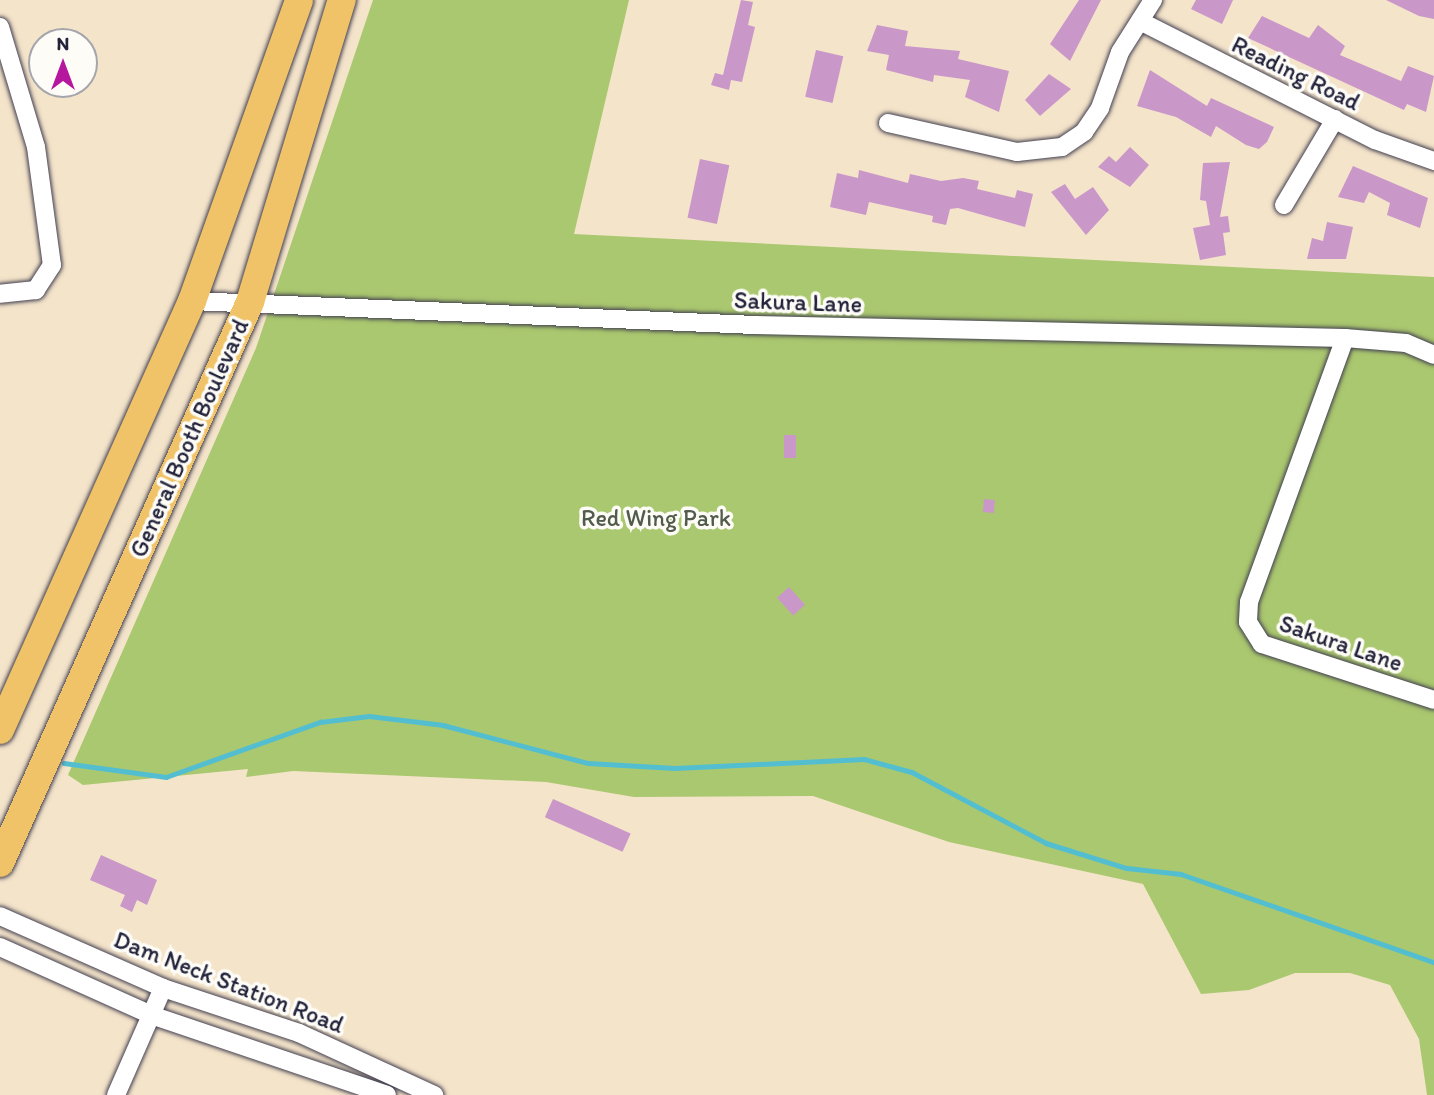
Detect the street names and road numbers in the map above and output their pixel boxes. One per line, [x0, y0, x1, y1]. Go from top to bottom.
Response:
street label: Reading Road [1227, 30, 1365, 116]
street label: Sakura Lane [734, 285, 862, 319]
street label: General Booth Boulevard [123, 314, 255, 562]
street label: Sakura Lane [1276, 609, 1406, 677]
street label: Dam Neck Station Road [110, 925, 348, 1039]

